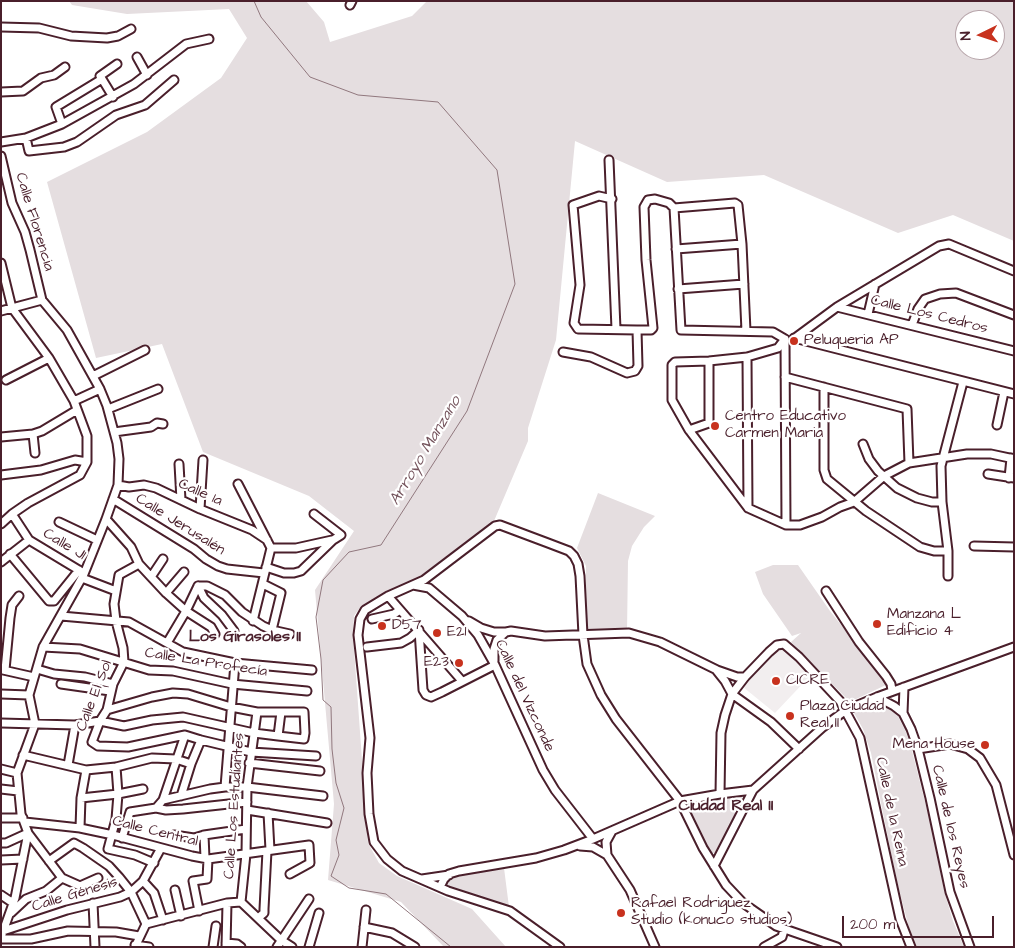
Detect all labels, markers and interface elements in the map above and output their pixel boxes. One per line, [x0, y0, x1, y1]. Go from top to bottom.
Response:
north arrow [955, 10, 1005, 60]
text: N [956, 31, 976, 41]
street label: Calle Florencia [11, 171, 57, 273]
street label: Calle Los Cedros [869, 292, 989, 338]
place label: Peluqueria AP [804, 332, 898, 350]
marker: Peluqueria AP [788, 335, 800, 347]
water label: Arroyo Manzano [386, 393, 466, 509]
place label: Centro Educativo Carmen Maria [725, 408, 846, 443]
marker: Centro Educativo Carmen Maria [709, 420, 721, 432]
street label: Calle 1a [175, 475, 225, 511]
street label: Calle Jerusalén [132, 490, 228, 560]
street label: Calle J1 [39, 525, 89, 565]
place label: Manzana L Edificio 4 [887, 606, 961, 641]
place label: D57 [392, 617, 422, 635]
marker: Manzana L Edificio 4 [871, 618, 883, 630]
marker: D57 [376, 620, 388, 632]
place label: E21 [447, 624, 466, 642]
marker: E21 [431, 627, 443, 639]
district label: Los Girasoles II [189, 628, 301, 648]
street label: Calle del Vizconde [490, 637, 558, 755]
street label: Calle La Profecía [143, 644, 269, 682]
place label: E23 [424, 654, 449, 672]
marker: E23 [453, 657, 465, 669]
street label: Calle El Sol [73, 658, 117, 734]
place label: CICRE [786, 672, 829, 690]
marker: CICRE [770, 675, 782, 687]
place label: Plaza Ciudad Real II [800, 698, 884, 733]
marker: Plaza Ciudad Real II [784, 710, 796, 722]
street label: Calle Los Estudiantes [221, 732, 249, 880]
place label: Mena House [893, 736, 975, 754]
marker: Mena House [979, 739, 991, 751]
street label: Calle de la Reina [871, 756, 911, 868]
street label: Calle de los Reyes [927, 764, 973, 890]
district label: Ciudad Real II [679, 797, 773, 817]
street label: Calle Central [110, 813, 200, 851]
street label: Calle Génesis [30, 873, 120, 917]
place label: Rafael Rodriguez Studio (konuco studios) [631, 895, 792, 930]
scale bar [845, 906, 998, 938]
marker: Rafael Rodriguez Studio (konuco studios) [615, 907, 627, 919]
text: 200 m [850, 914, 895, 935]

